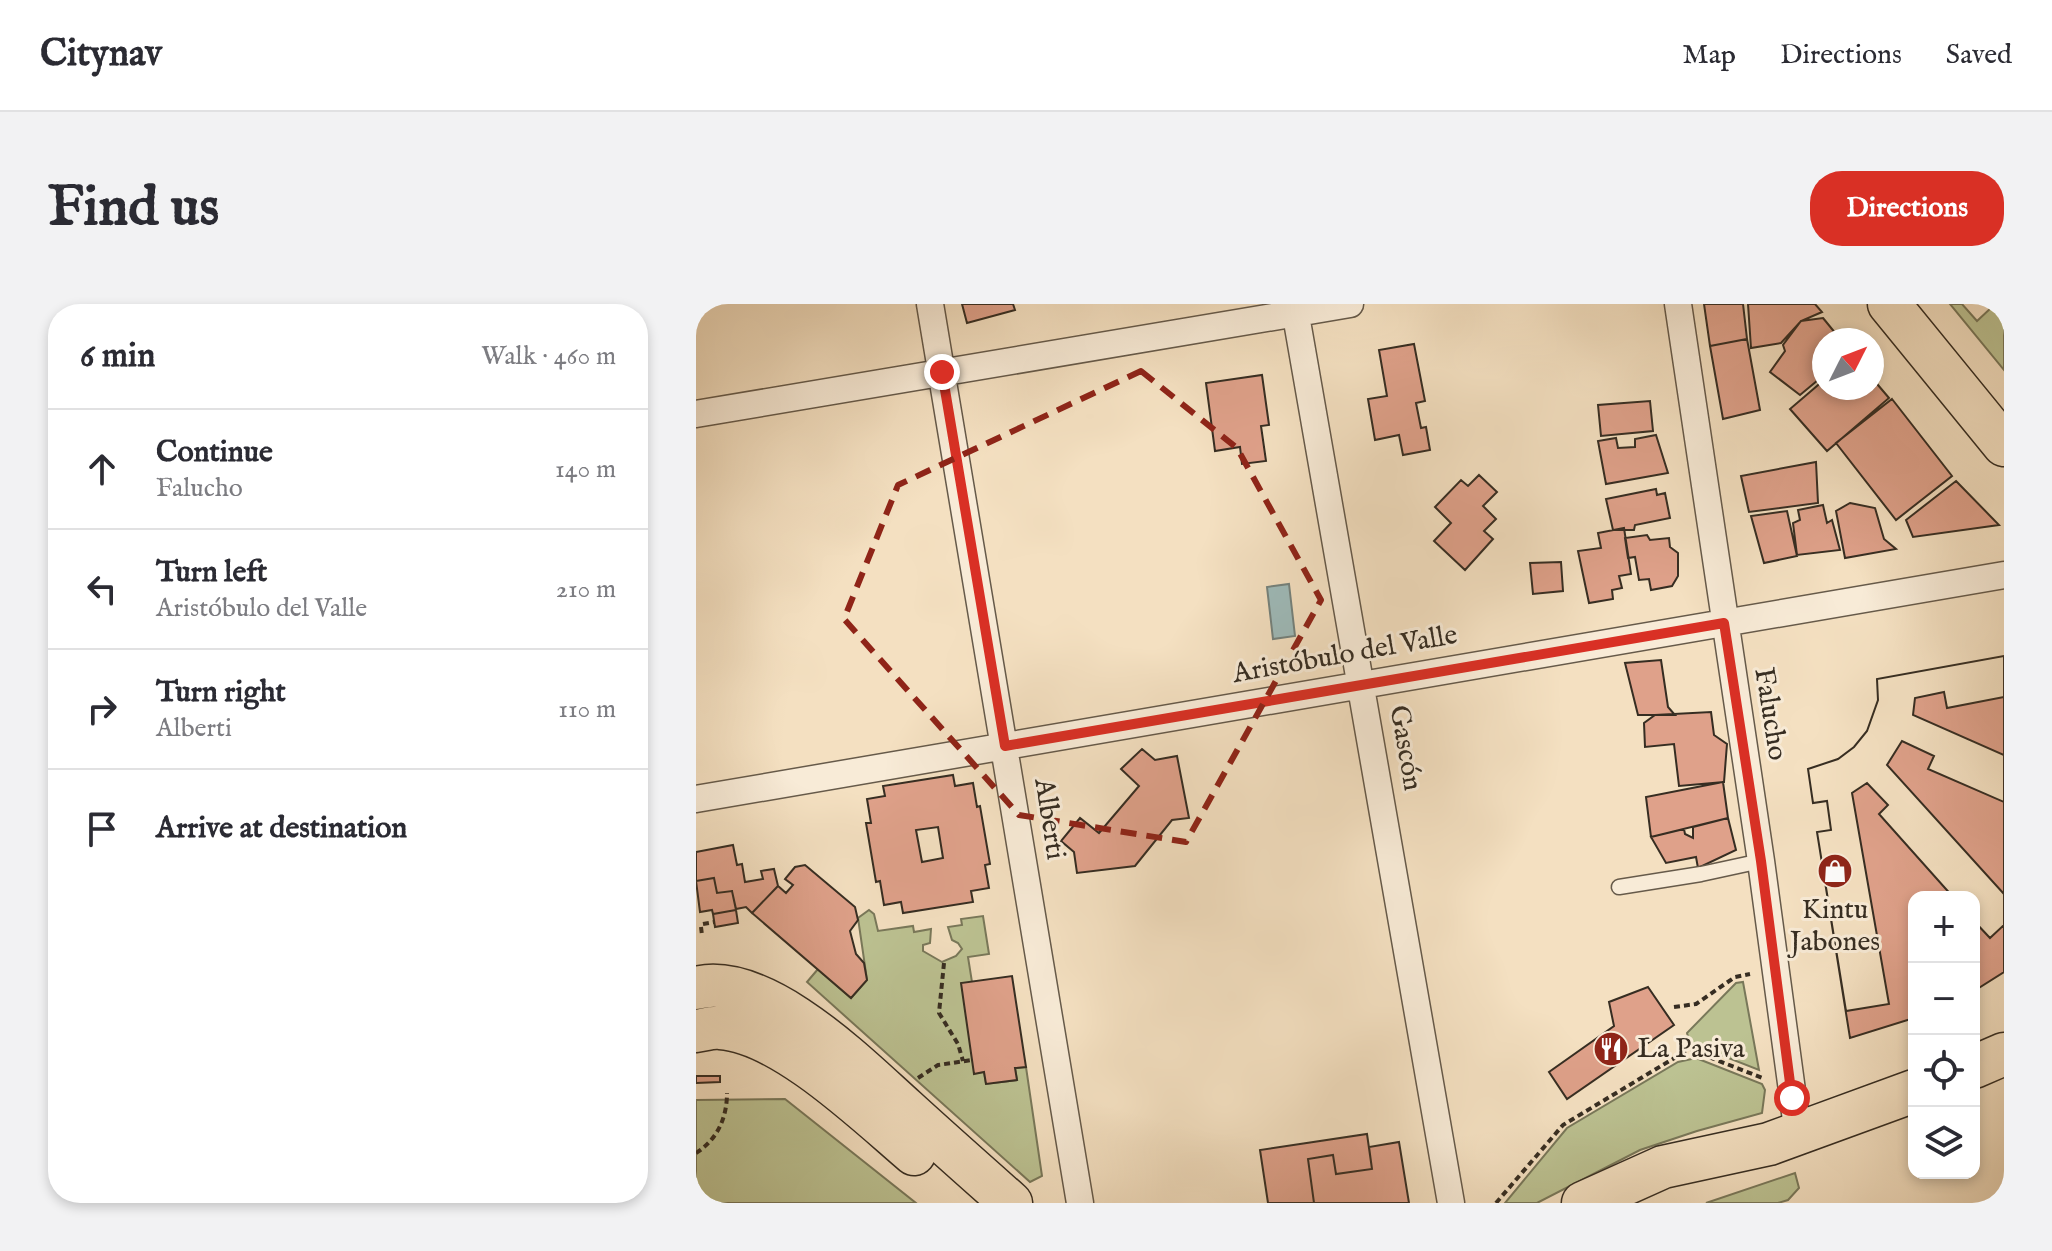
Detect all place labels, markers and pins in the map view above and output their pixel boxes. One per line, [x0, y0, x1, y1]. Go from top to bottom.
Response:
shop icon: Kintu Jabones [1816, 852, 1854, 890]
place label: Kintu Jabones [1787, 893, 1880, 960]
restaurant icon: La Pasiva [1592, 1030, 1630, 1068]
place label: La Pasiva [1637, 1032, 1746, 1067]

